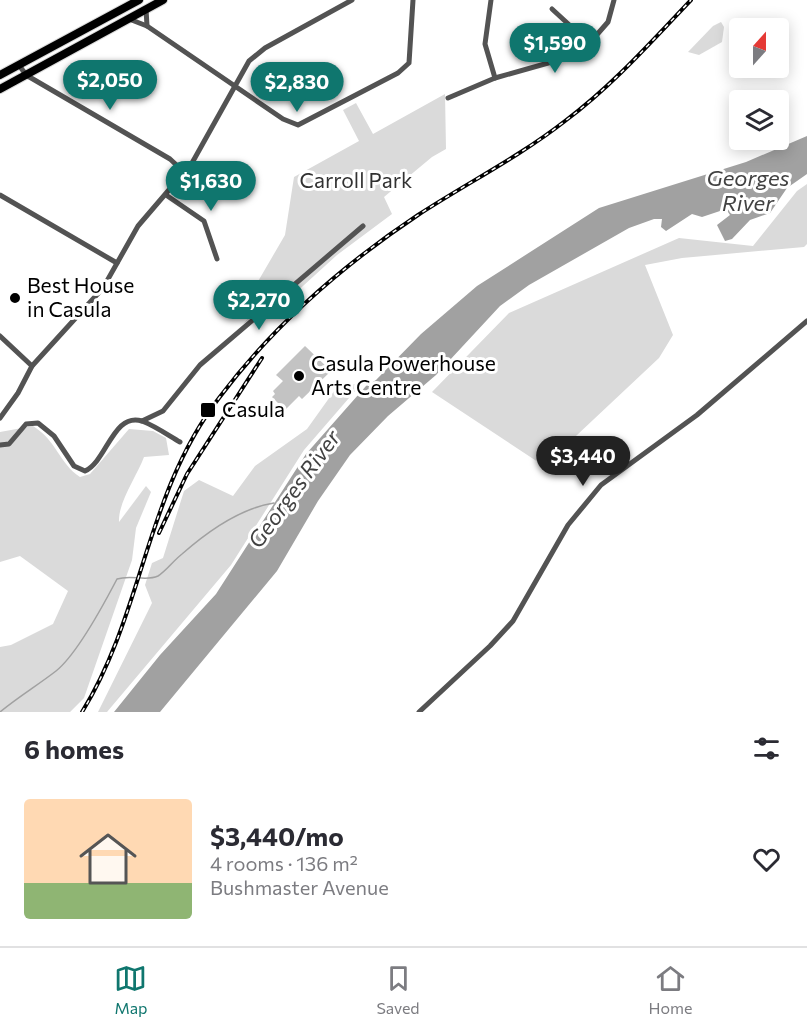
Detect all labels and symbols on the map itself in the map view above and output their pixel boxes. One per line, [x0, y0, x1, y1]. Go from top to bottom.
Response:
north arrow [729, 18, 789, 78]
pin: $1,590 [506, 23, 604, 74]
pin: $2,050 [61, 60, 159, 111]
pin: $2,830 [248, 62, 346, 113]
pin: $1,630 [162, 161, 260, 212]
water label: Georges River [707, 164, 790, 216]
park label: Carroll Park [300, 167, 412, 192]
place label: Best House in Casula [27, 272, 134, 321]
pin: $2,270 [210, 280, 308, 331]
marker: Best House in Casula [8, 291, 22, 305]
place label: Casula Powerhouse Arts Centre [311, 350, 496, 399]
marker: Casula Powerhouse Arts Centre [292, 369, 306, 383]
place label: Casula [222, 396, 285, 421]
marker: Casula [199, 401, 217, 419]
water label: Georges River [242, 424, 346, 553]
pin: $3,440 [534, 436, 632, 487]

